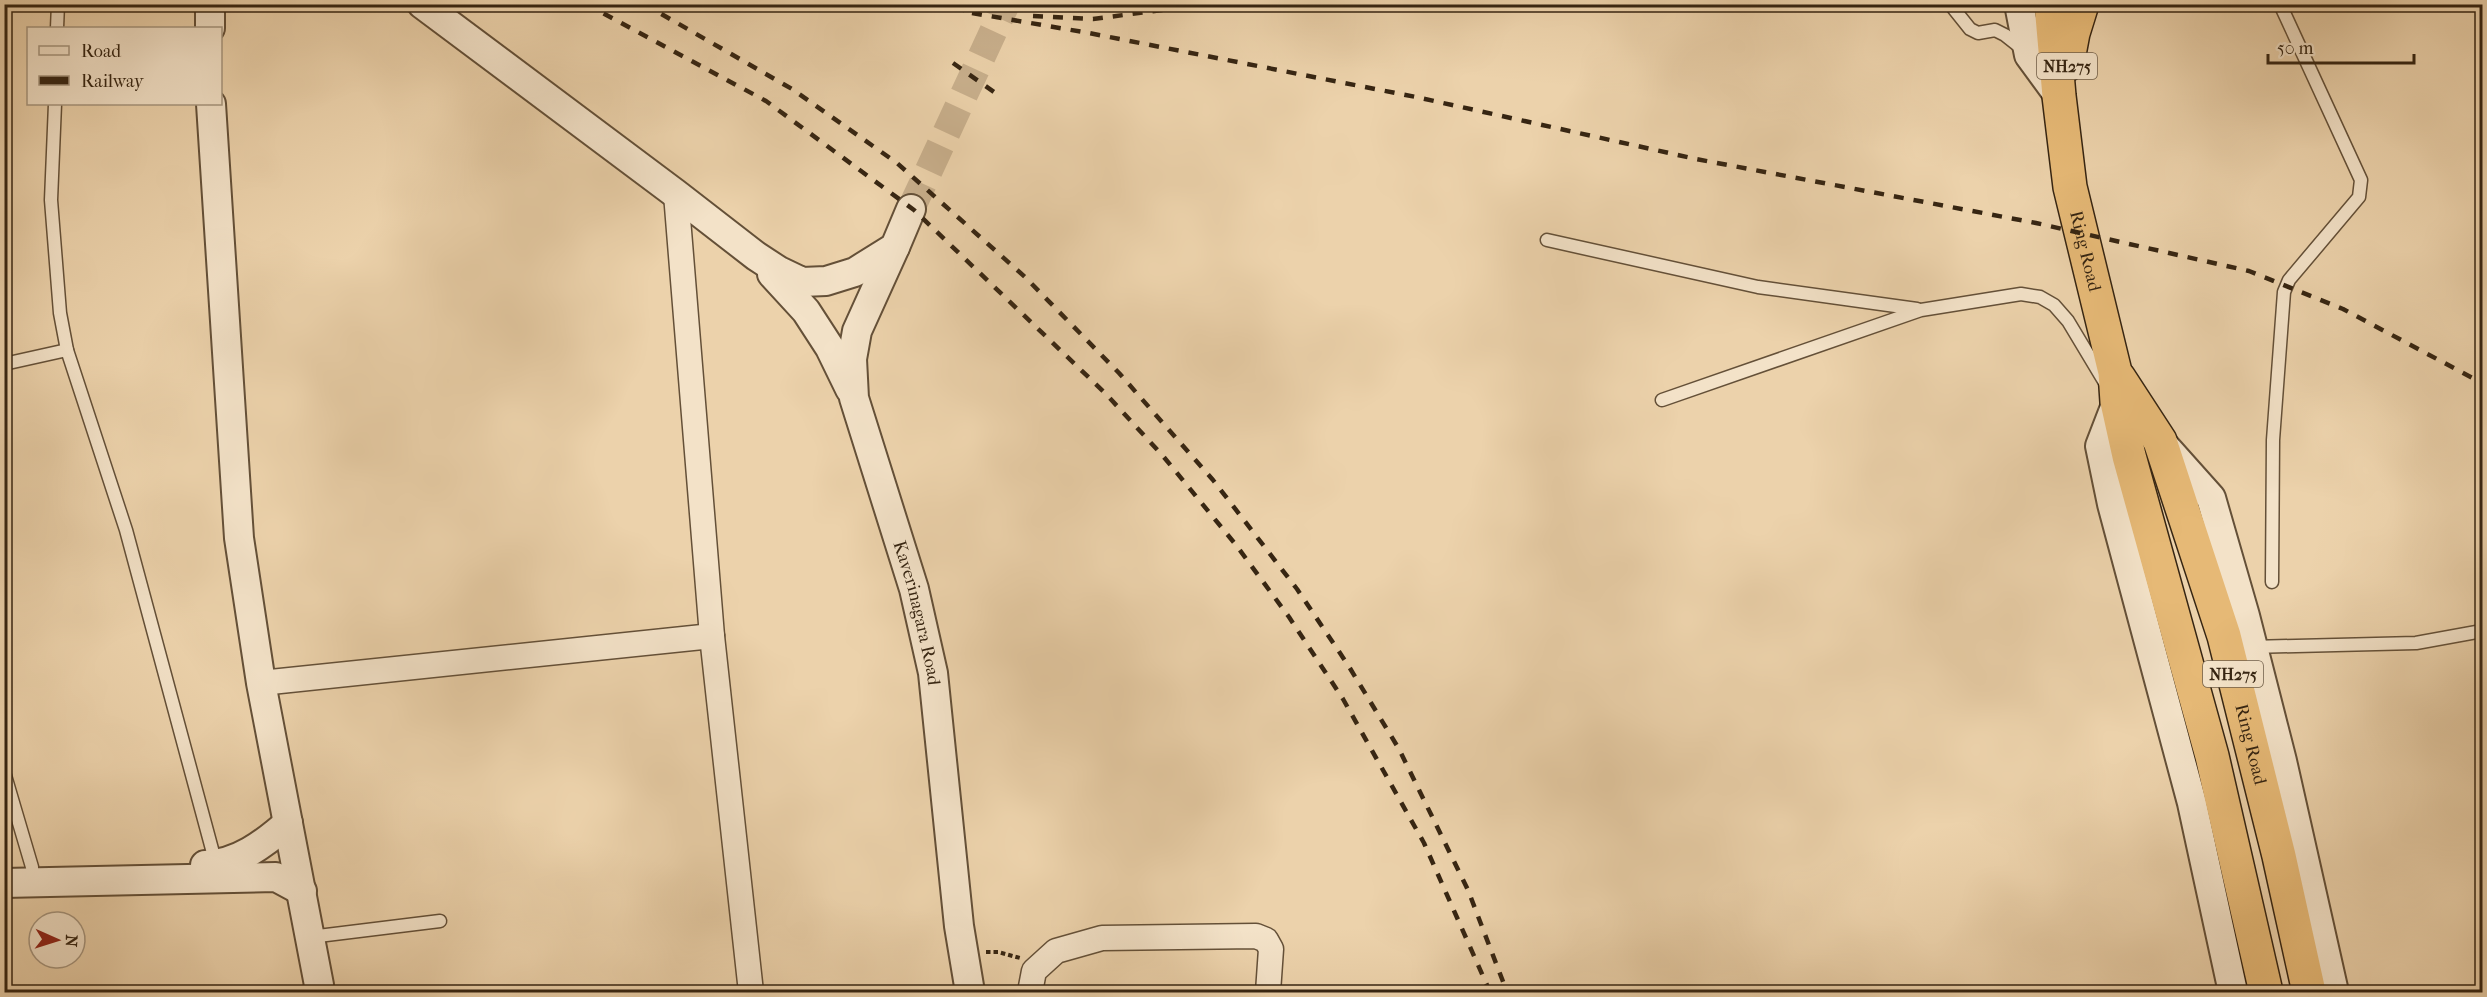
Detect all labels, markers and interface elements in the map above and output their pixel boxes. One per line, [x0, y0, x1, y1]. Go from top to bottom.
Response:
legend [27, 27, 222, 105]
scale bar [2268, 27, 2414, 65]
text: 50 m [2277, 38, 2314, 59]
text: Road [81, 41, 121, 62]
road number: NH275 [2037, 53, 2097, 79]
text: Railway [81, 71, 145, 92]
street label: Ring Road [2066, 209, 2106, 294]
street label: Kaverinagara Road [889, 538, 945, 686]
road number: NH275 [2203, 661, 2263, 687]
street label: Ring Road [2231, 702, 2271, 787]
north arrow [27, 910, 87, 970]
text: N [62, 934, 81, 948]

